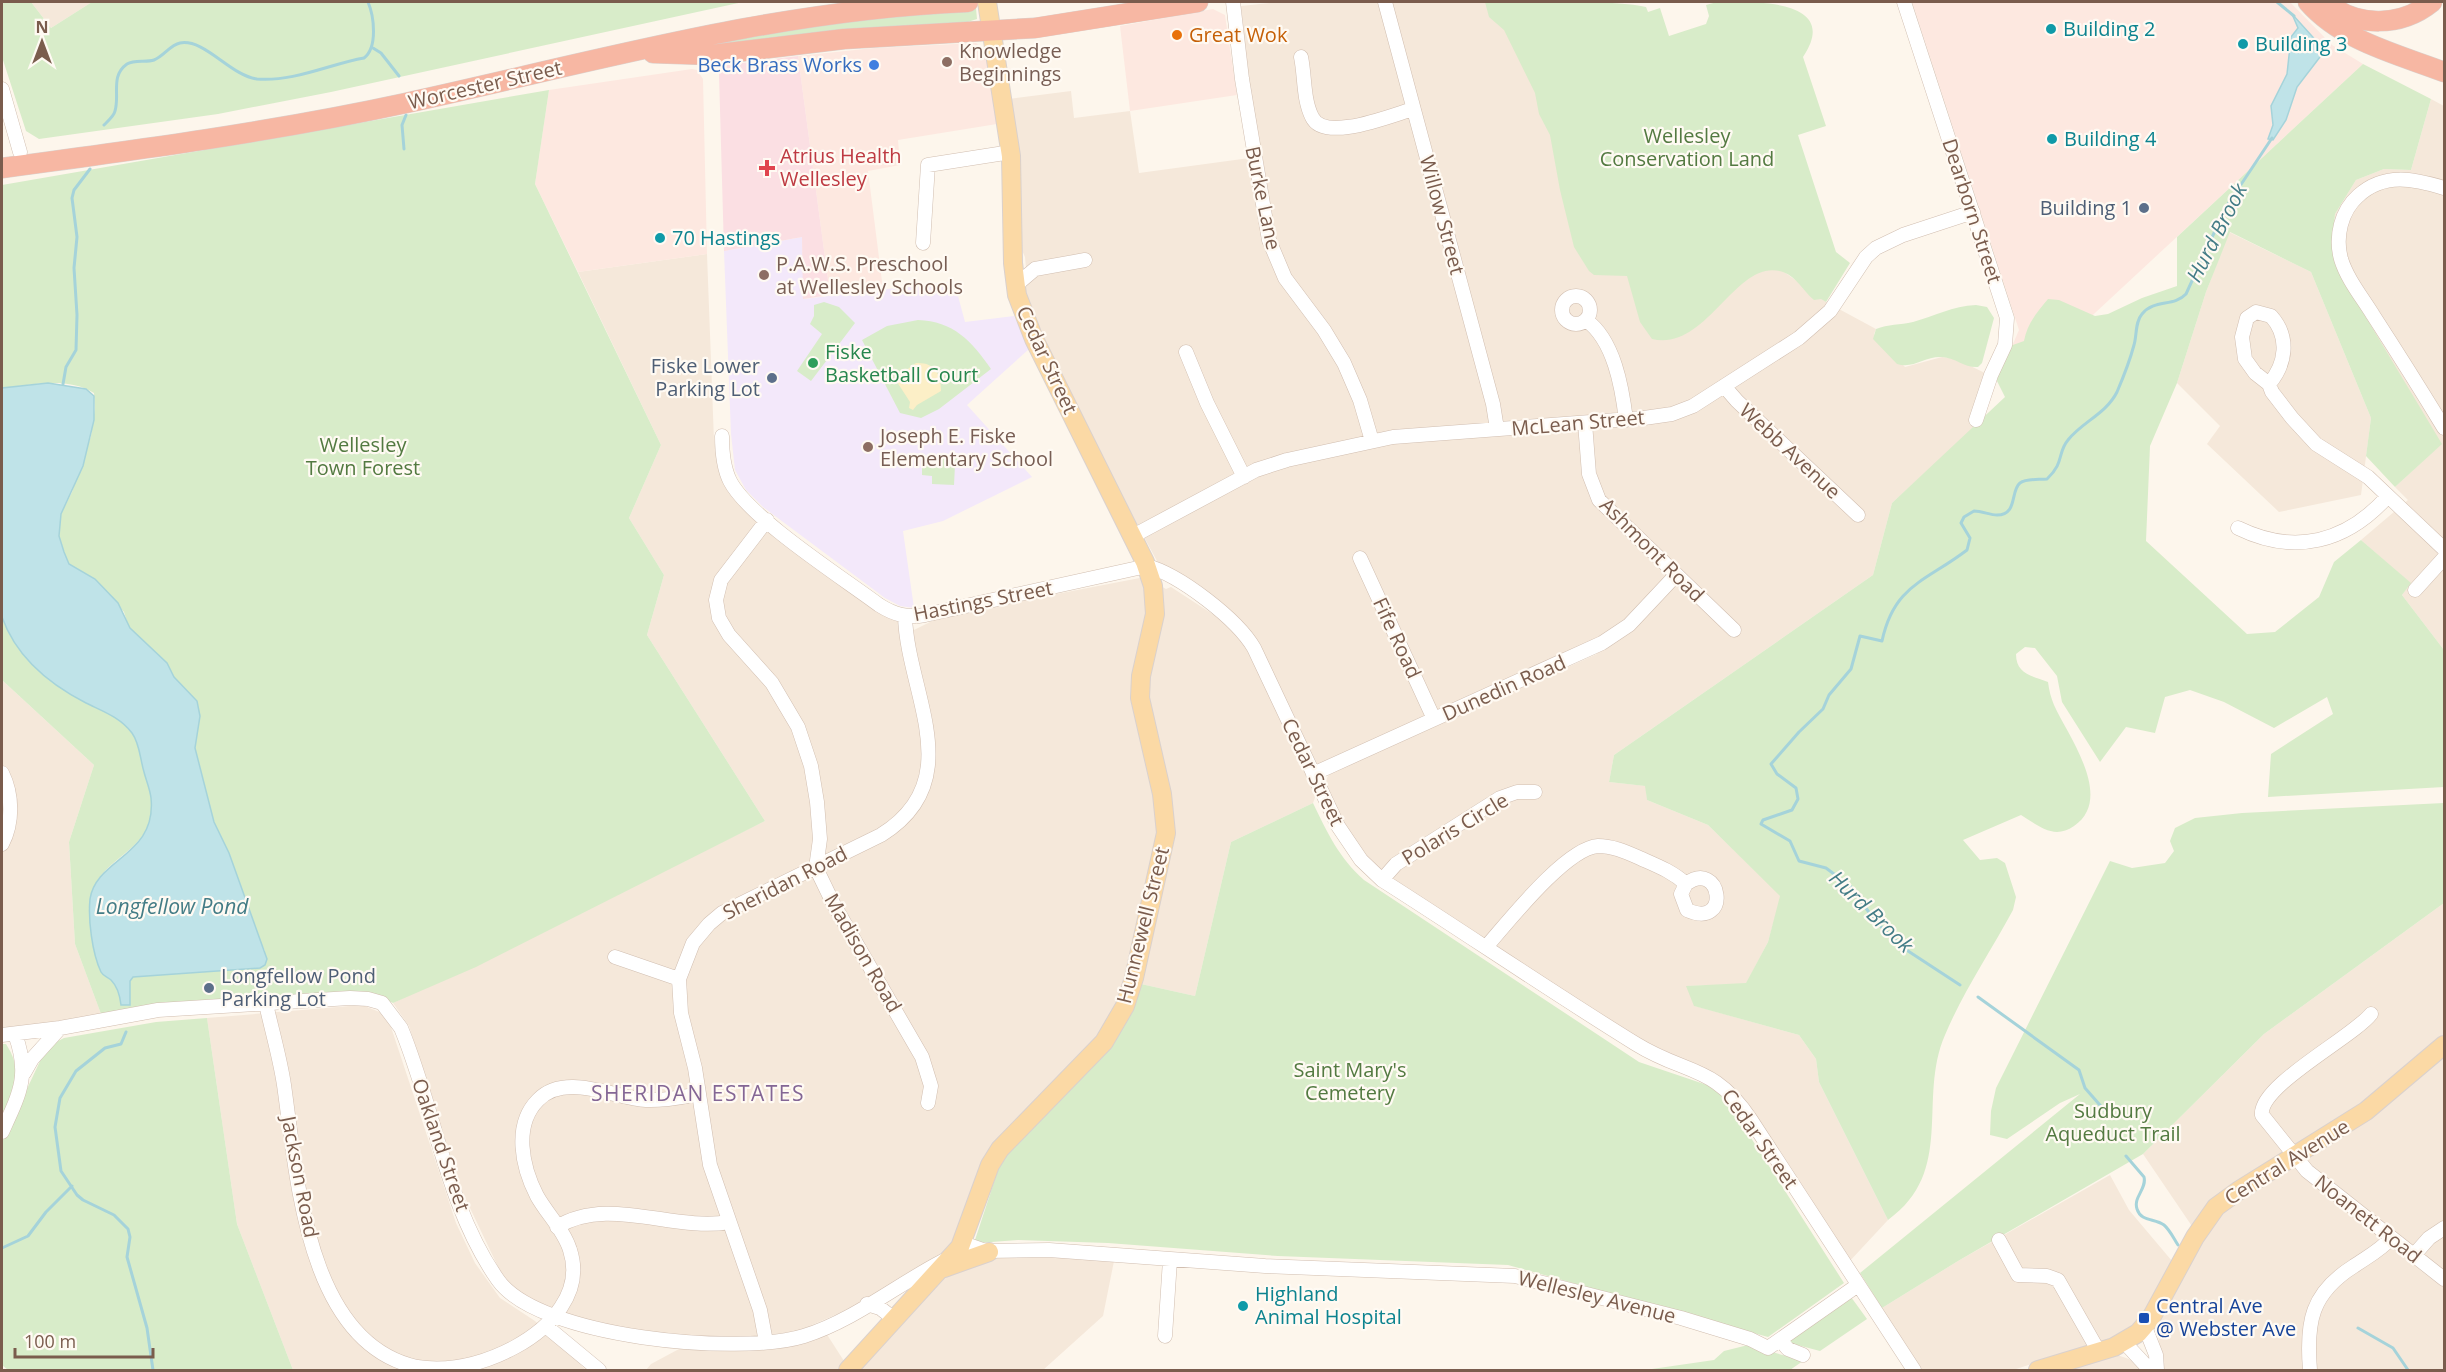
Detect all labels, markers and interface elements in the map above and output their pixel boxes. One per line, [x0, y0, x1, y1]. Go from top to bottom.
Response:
north arrow [12, 12, 72, 72]
place label: Building 2 [2063, 15, 2155, 42]
text: N [35, 16, 49, 38]
place label: Great Wok [1189, 21, 1288, 48]
marker: Building 2 [2044, 22, 2058, 36]
marker: Great Wok [1170, 28, 1184, 42]
place label: Building 3 [2255, 30, 2347, 57]
place label: Knowledge Beginnings [959, 37, 1062, 87]
marker: Building 3 [2236, 37, 2250, 51]
place label: Beck Brass Works [697, 51, 862, 78]
street label: Worcester Street [406, 54, 564, 115]
marker: Knowledge Beginnings [940, 55, 954, 69]
marker: Beck Brass Works [867, 58, 881, 72]
park label: Wellesley Conservation Land [1600, 122, 1774, 172]
place label: Building 4 [2064, 125, 2157, 152]
marker: Building 4 [2045, 132, 2059, 146]
street label: Dearborn Street [1936, 135, 2009, 287]
place label: Atrius Health Wellesley [780, 142, 902, 192]
street label: Burke Lane [1239, 144, 1288, 252]
street label: Willow Street [1414, 152, 1471, 277]
marker: Atrius Health Wellesley [758, 159, 776, 177]
water label: Hurd Brook [2179, 178, 2253, 287]
place label: Building 1 [2040, 194, 2132, 221]
marker: Building 1 [2137, 201, 2151, 215]
place label: 70 Hastings [672, 224, 780, 251]
marker: 70 Hastings [653, 231, 667, 245]
place label: P.A.W.S. Preschool at Wellesley Schools [776, 250, 963, 300]
marker: P.A.W.S. Preschool at Wellesley Schools [757, 268, 771, 282]
street label: Cedar Street [1011, 301, 1084, 418]
place label: Fiske Basketball Court [825, 338, 978, 388]
place label: Fiske Lower Parking Lot [651, 352, 760, 402]
marker: Fiske Basketball Court [806, 356, 820, 370]
marker: Fiske Lower Parking Lot [765, 371, 779, 385]
street label: Webb Avenue [1734, 397, 1847, 504]
street label: McLean Street [1510, 403, 1646, 442]
place label: Joseph E. Fiske Elementary School [878, 422, 1053, 472]
park label: Wellesley Town Forest [306, 431, 420, 481]
marker: Joseph E. Fiske Elementary School [861, 440, 875, 454]
street label: Ashmont Road [1594, 492, 1710, 608]
street label: Hastings Street [911, 574, 1055, 627]
street label: Fife Road [1367, 593, 1428, 683]
street label: Dunedin Road [1438, 648, 1570, 727]
street label: Cedar Street [1276, 714, 1351, 830]
street label: Polaris Circle [1396, 786, 1513, 871]
street label: Sheridan Road [718, 840, 852, 926]
street label: Hunnewell Street [1110, 844, 1175, 1006]
water label: Hurd Brook [1823, 864, 1920, 959]
street label: Madison Road [818, 888, 908, 1017]
water label: Longfellow Pond [96, 892, 249, 920]
place label: Longfellow Pond Parking Lot [221, 962, 376, 1012]
marker: Longfellow Pond Parking Lot [202, 981, 216, 995]
park label: Saint Mary's Cemetery [1294, 1056, 1406, 1106]
street label: Oakland Street [406, 1075, 477, 1215]
district label: SHERIDAN ESTATES [591, 1079, 805, 1107]
street label: Cedar Street [1716, 1083, 1805, 1194]
park label: Sudbury Aqueduct Trail [2045, 1097, 2181, 1147]
street label: Jackson Road [275, 1112, 326, 1240]
street label: Central Avenue [2219, 1112, 2354, 1211]
street label: Noanett Road [2309, 1168, 2427, 1269]
street label: Wellesley Avenue [1515, 1264, 1679, 1329]
place label: Highland Animal Hospital [1255, 1280, 1402, 1330]
place label: Central Ave @ Webster Ave [2156, 1292, 2296, 1342]
marker: Highland Animal Hospital [1236, 1299, 1250, 1313]
marker: Central Ave @ Webster Ave [2137, 1311, 2151, 1325]
scale bar [15, 1321, 153, 1359]
text: 100 m [24, 1329, 76, 1353]

